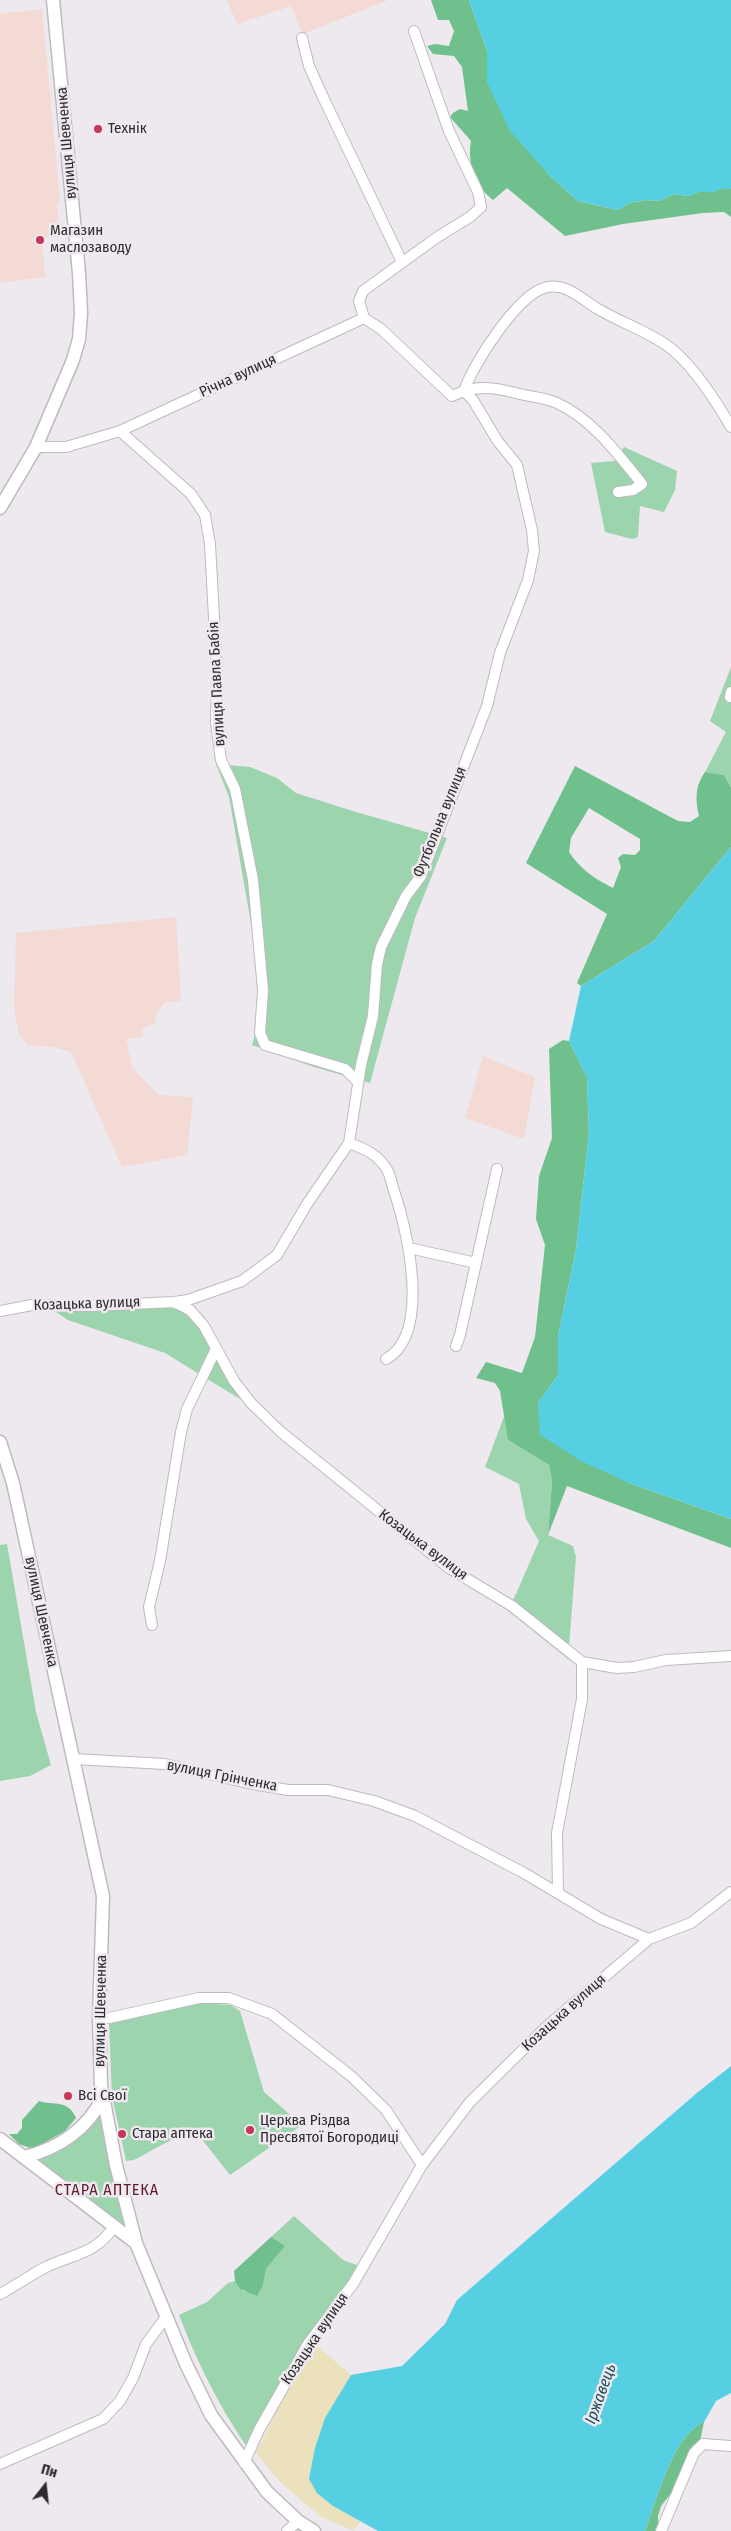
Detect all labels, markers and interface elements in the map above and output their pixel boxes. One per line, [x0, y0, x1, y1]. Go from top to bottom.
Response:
street label: вулиця Шевченка [53, 86, 81, 200]
place label: Технік [108, 120, 147, 138]
marker: Технік [92, 123, 104, 135]
place label: Магазин маслозаводу [50, 222, 131, 257]
marker: Магазин маслозаводу [34, 234, 46, 246]
street label: Річна вулиця [197, 350, 279, 402]
street label: вулиця Павла Бабія [205, 621, 229, 747]
street label: Футбольна вулиця [410, 764, 470, 880]
street label: Козацька вулиця [33, 1293, 141, 1315]
street label: Козацька вулиця [375, 1506, 471, 1584]
street label: вулиця Шевченка [20, 1555, 62, 1669]
street label: вулиця Грінченка [165, 1756, 279, 1796]
street label: вулиця Шевченка [91, 1955, 111, 2067]
street label: Козацька вулиця [518, 1971, 610, 2055]
place label: Всі Свої [78, 2087, 126, 2105]
marker: Всі Свої [62, 2090, 74, 2102]
place label: Церква Різдва Пресвятої Богородиці [260, 2112, 399, 2147]
marker: Церква Різдва Пресвятої Богородиці [244, 2124, 256, 2136]
place label: Стара аптека [132, 2125, 213, 2143]
marker: Стара аптека [116, 2128, 128, 2140]
district label: СТАРА АПТЕКА [53, 2181, 161, 2201]
street label: Козацька вулиця [278, 2290, 352, 2388]
water label: Іржавець [581, 2361, 621, 2427]
north arrow [20, 2461, 70, 2511]
text: Пн [39, 2461, 59, 2481]

